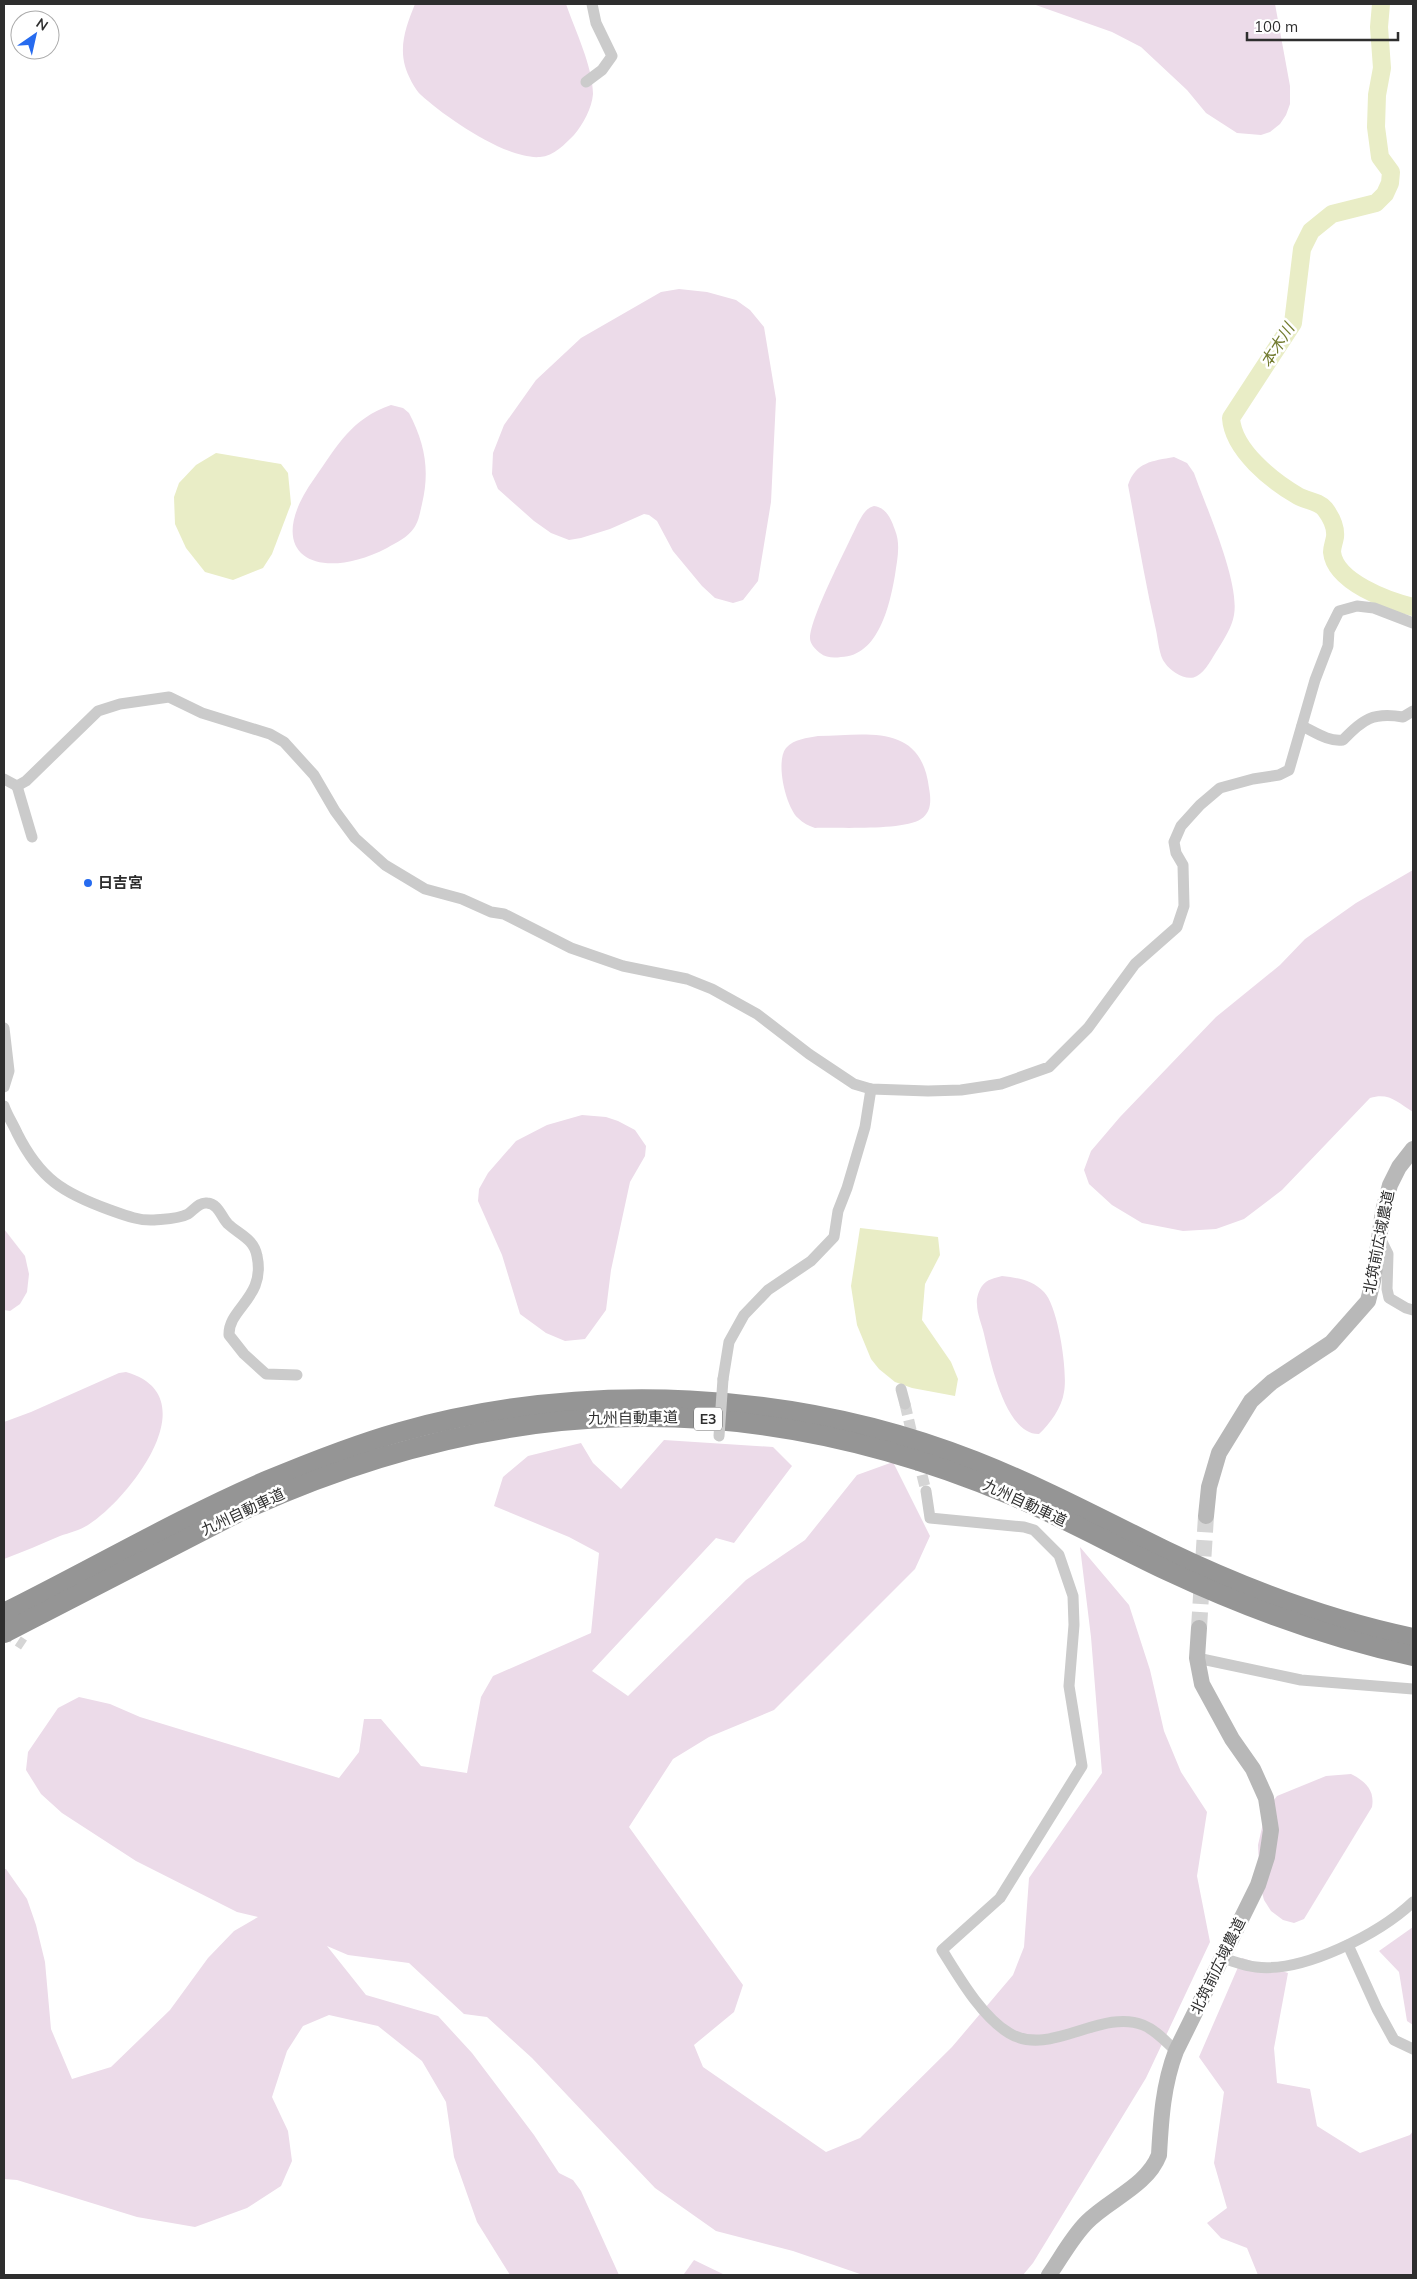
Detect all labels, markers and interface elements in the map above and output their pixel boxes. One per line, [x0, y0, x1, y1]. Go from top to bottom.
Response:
north arrow [10, 10, 60, 60]
scale bar [1247, 10, 1398, 42]
text: N [33, 14, 52, 35]
text: 100 m [1254, 17, 1298, 36]
water label: 本木川 [1256, 318, 1299, 371]
place label: 日吉宮 [98, 873, 143, 892]
marker: 日吉宮 [82, 877, 94, 889]
street label: 北筑前広域農道 [1359, 1189, 1398, 1295]
street label: 九州自動車道 [588, 1407, 678, 1428]
road number: E3 [694, 1408, 722, 1430]
street label: 九州自動車道 [980, 1475, 1070, 1530]
street label: 九州自動車道 [198, 1484, 288, 1539]
street label: 北筑前広域農道 [1186, 1914, 1249, 2017]

